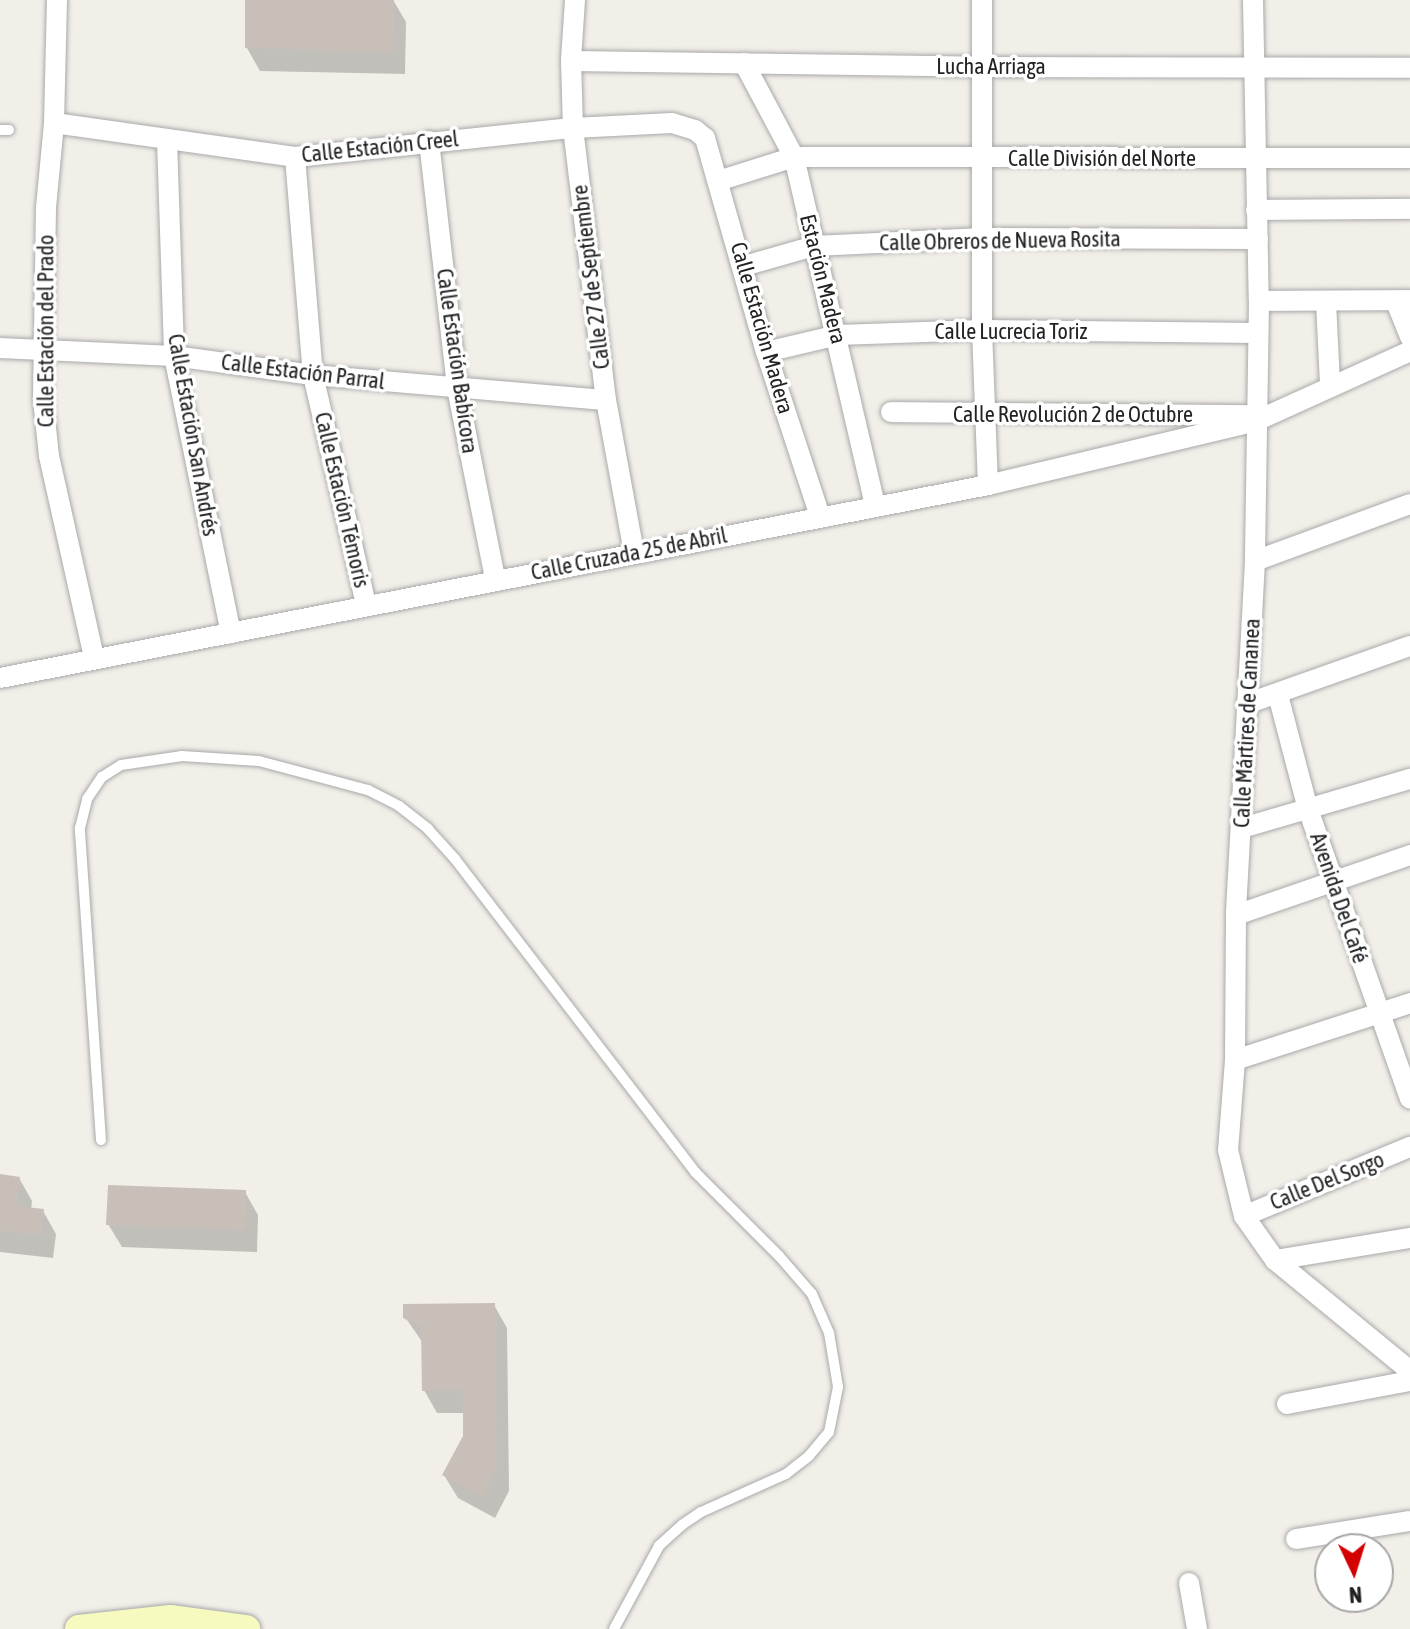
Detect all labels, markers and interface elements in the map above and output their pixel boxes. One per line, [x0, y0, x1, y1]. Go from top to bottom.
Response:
street label: Lucha Arriaga [936, 54, 1046, 80]
street label: Calle Estación Creel [300, 126, 460, 168]
street label: Calle División del Norte [1008, 146, 1196, 172]
street label: Calle 27 de Septiembre [567, 183, 615, 371]
street label: Estación Madera [794, 211, 852, 347]
street label: Calle Obreros de Nueva Rosita [879, 226, 1121, 256]
street label: Calle Estación del Prado [33, 235, 59, 427]
street label: Calle Estación Madera [725, 239, 799, 417]
street label: Calle Estación Babícora [431, 267, 483, 455]
street label: Calle Lucrecia Toriz [935, 319, 1087, 345]
street label: Calle Estación San Andrés [162, 332, 224, 538]
street label: Calle Estación Parral [220, 349, 386, 395]
street label: Calle Revolución 2 de Octubre [953, 402, 1193, 428]
street label: Calle Estación Témoris [309, 410, 375, 590]
street label: Calle Cruzada 25 de Abril [529, 522, 729, 586]
street label: Calle Mártires de Cananea [1228, 618, 1266, 828]
street label: Avenida Del Café [1304, 829, 1374, 967]
street label: Calle Del Sorgo [1266, 1146, 1388, 1216]
north arrow [1314, 1533, 1394, 1613]
text: N [1348, 1582, 1363, 1608]

